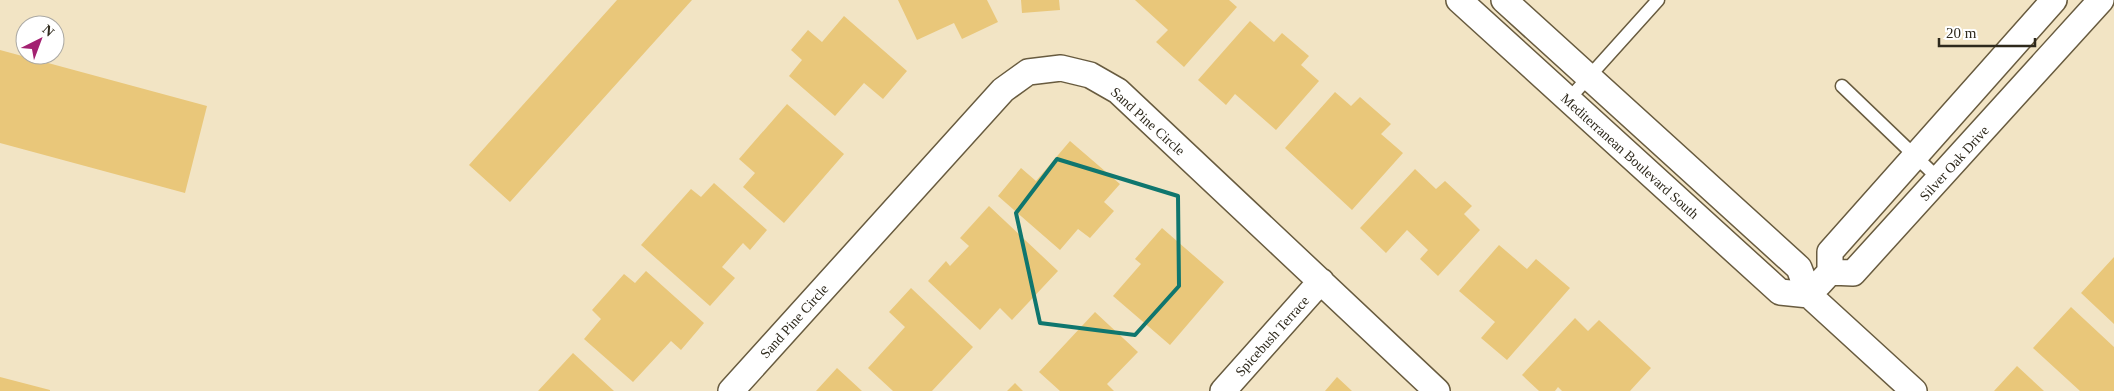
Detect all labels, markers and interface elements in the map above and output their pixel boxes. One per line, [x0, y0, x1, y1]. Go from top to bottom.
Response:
north arrow [15, 15, 65, 65]
scale bar [1939, 15, 2035, 47]
text: N [40, 22, 57, 40]
text: 20 m [1946, 25, 1977, 41]
street label: Sand Pine Circle [1108, 84, 1188, 158]
street label: Mediterranean Boulevard South [1558, 91, 1701, 222]
street label: Silver Oak Drive [1917, 123, 1992, 204]
street label: Sand Pine Circle [757, 281, 831, 361]
street label: Spicebush Terrace [1232, 293, 1312, 379]

